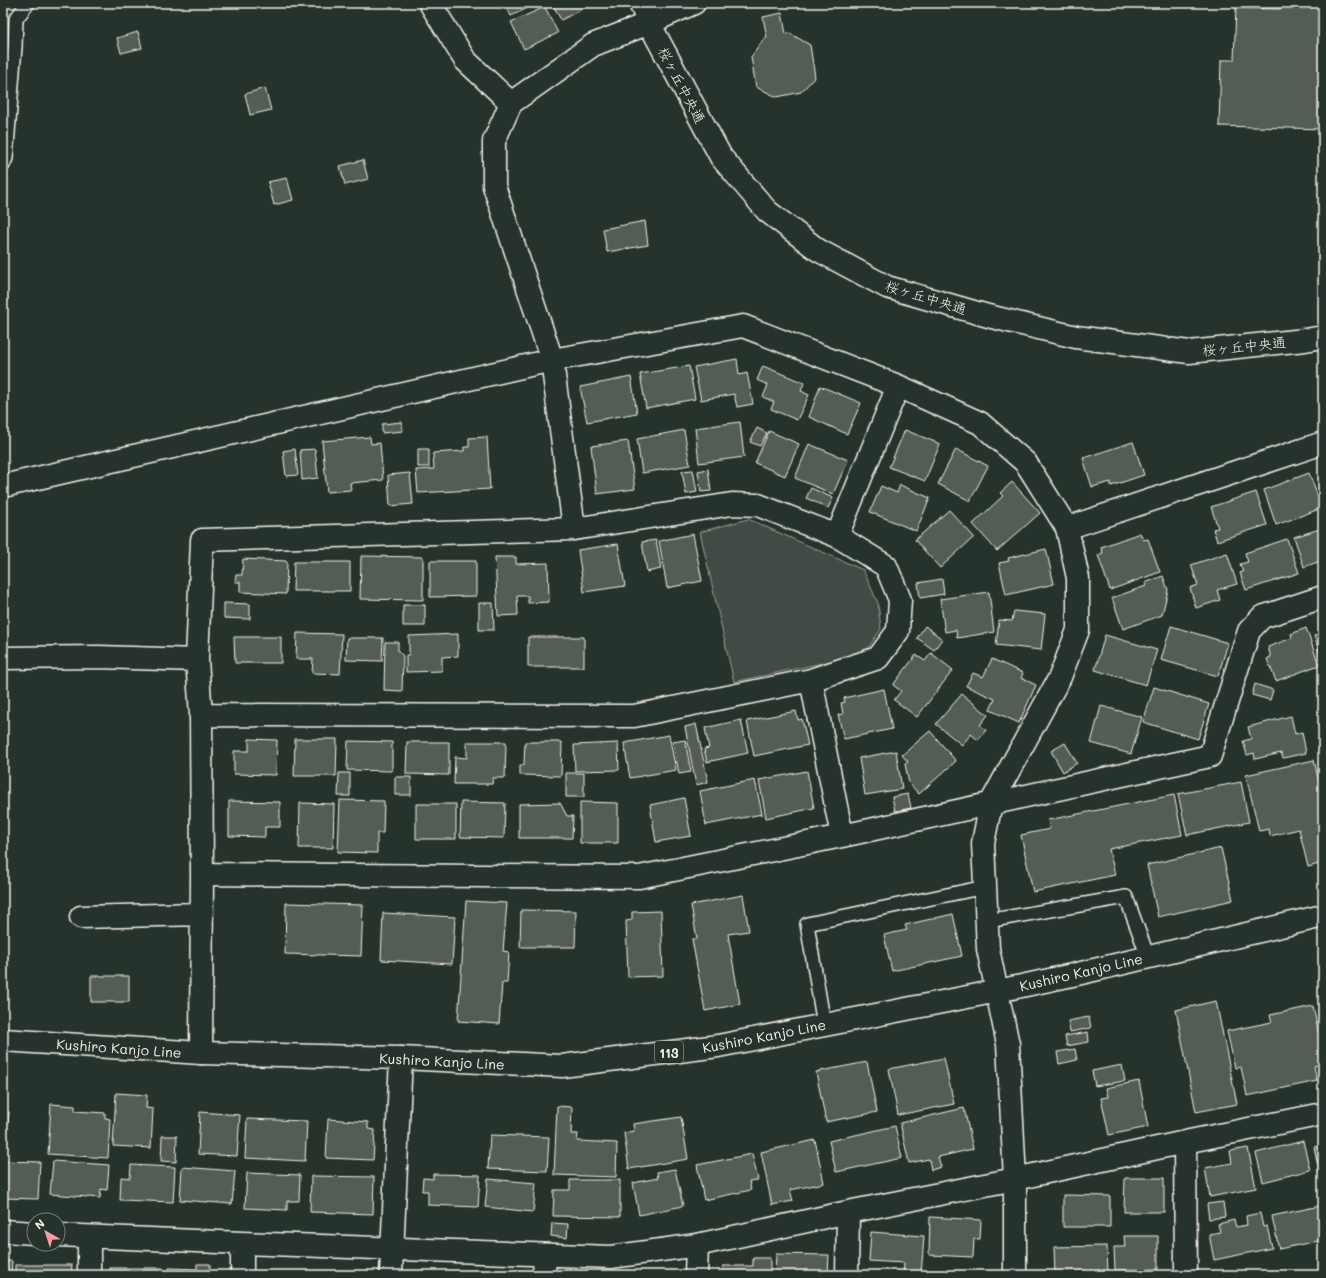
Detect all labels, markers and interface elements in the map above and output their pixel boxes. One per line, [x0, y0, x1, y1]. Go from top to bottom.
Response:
street label: 桜ヶ丘中央通 [654, 43, 710, 127]
street label: 桜ヶ丘中央通 [883, 276, 969, 318]
street label: 桜ヶ丘中央通 [1201, 332, 1287, 360]
street label: Kushiro Kanjo Line [1018, 949, 1144, 995]
street label: Kushiro Kanjo Line [701, 1015, 827, 1057]
street label: Kushiro Kanjo Line [56, 1034, 182, 1062]
road number: 113 [655, 1041, 683, 1063]
street label: Kushiro Kanjo Line [379, 1048, 505, 1074]
north arrow [26, 1212, 66, 1252]
text: N [31, 1215, 47, 1232]

